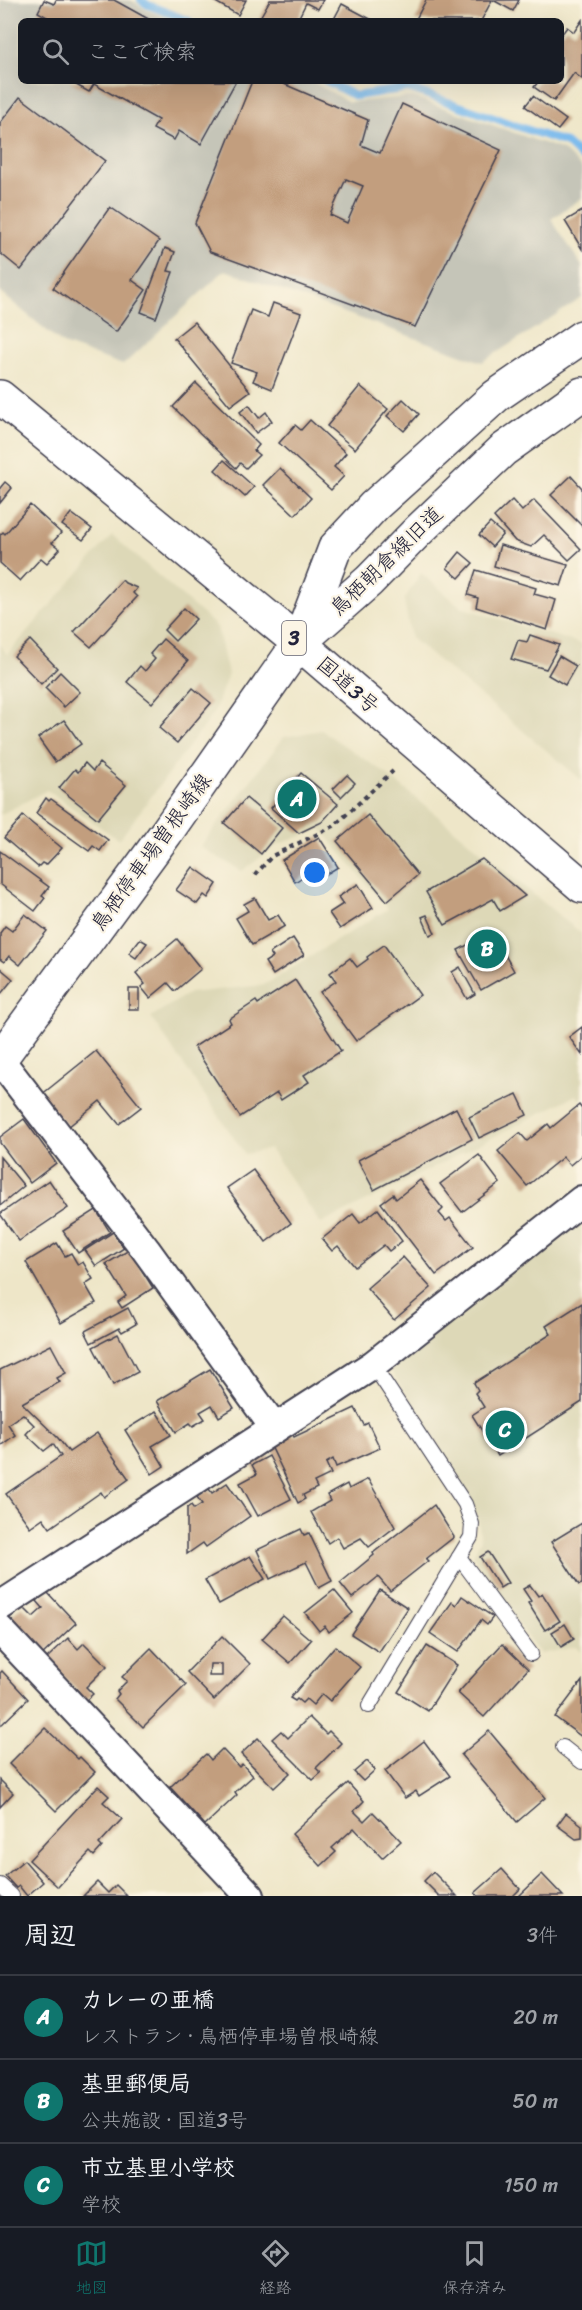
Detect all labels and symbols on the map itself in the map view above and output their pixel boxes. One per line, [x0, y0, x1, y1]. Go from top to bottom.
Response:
street label: 鳥栖朝倉線旧道 [320, 496, 452, 626]
road number: 3 [282, 621, 306, 655]
street label: 国道3号 [307, 646, 389, 724]
street label: 鳥栖停車場曽根崎線 [80, 764, 222, 940]
pin: A [278, 776, 316, 822]
your location [300, 858, 329, 887]
pin: B [468, 926, 506, 972]
pin: C [486, 1408, 524, 1452]

